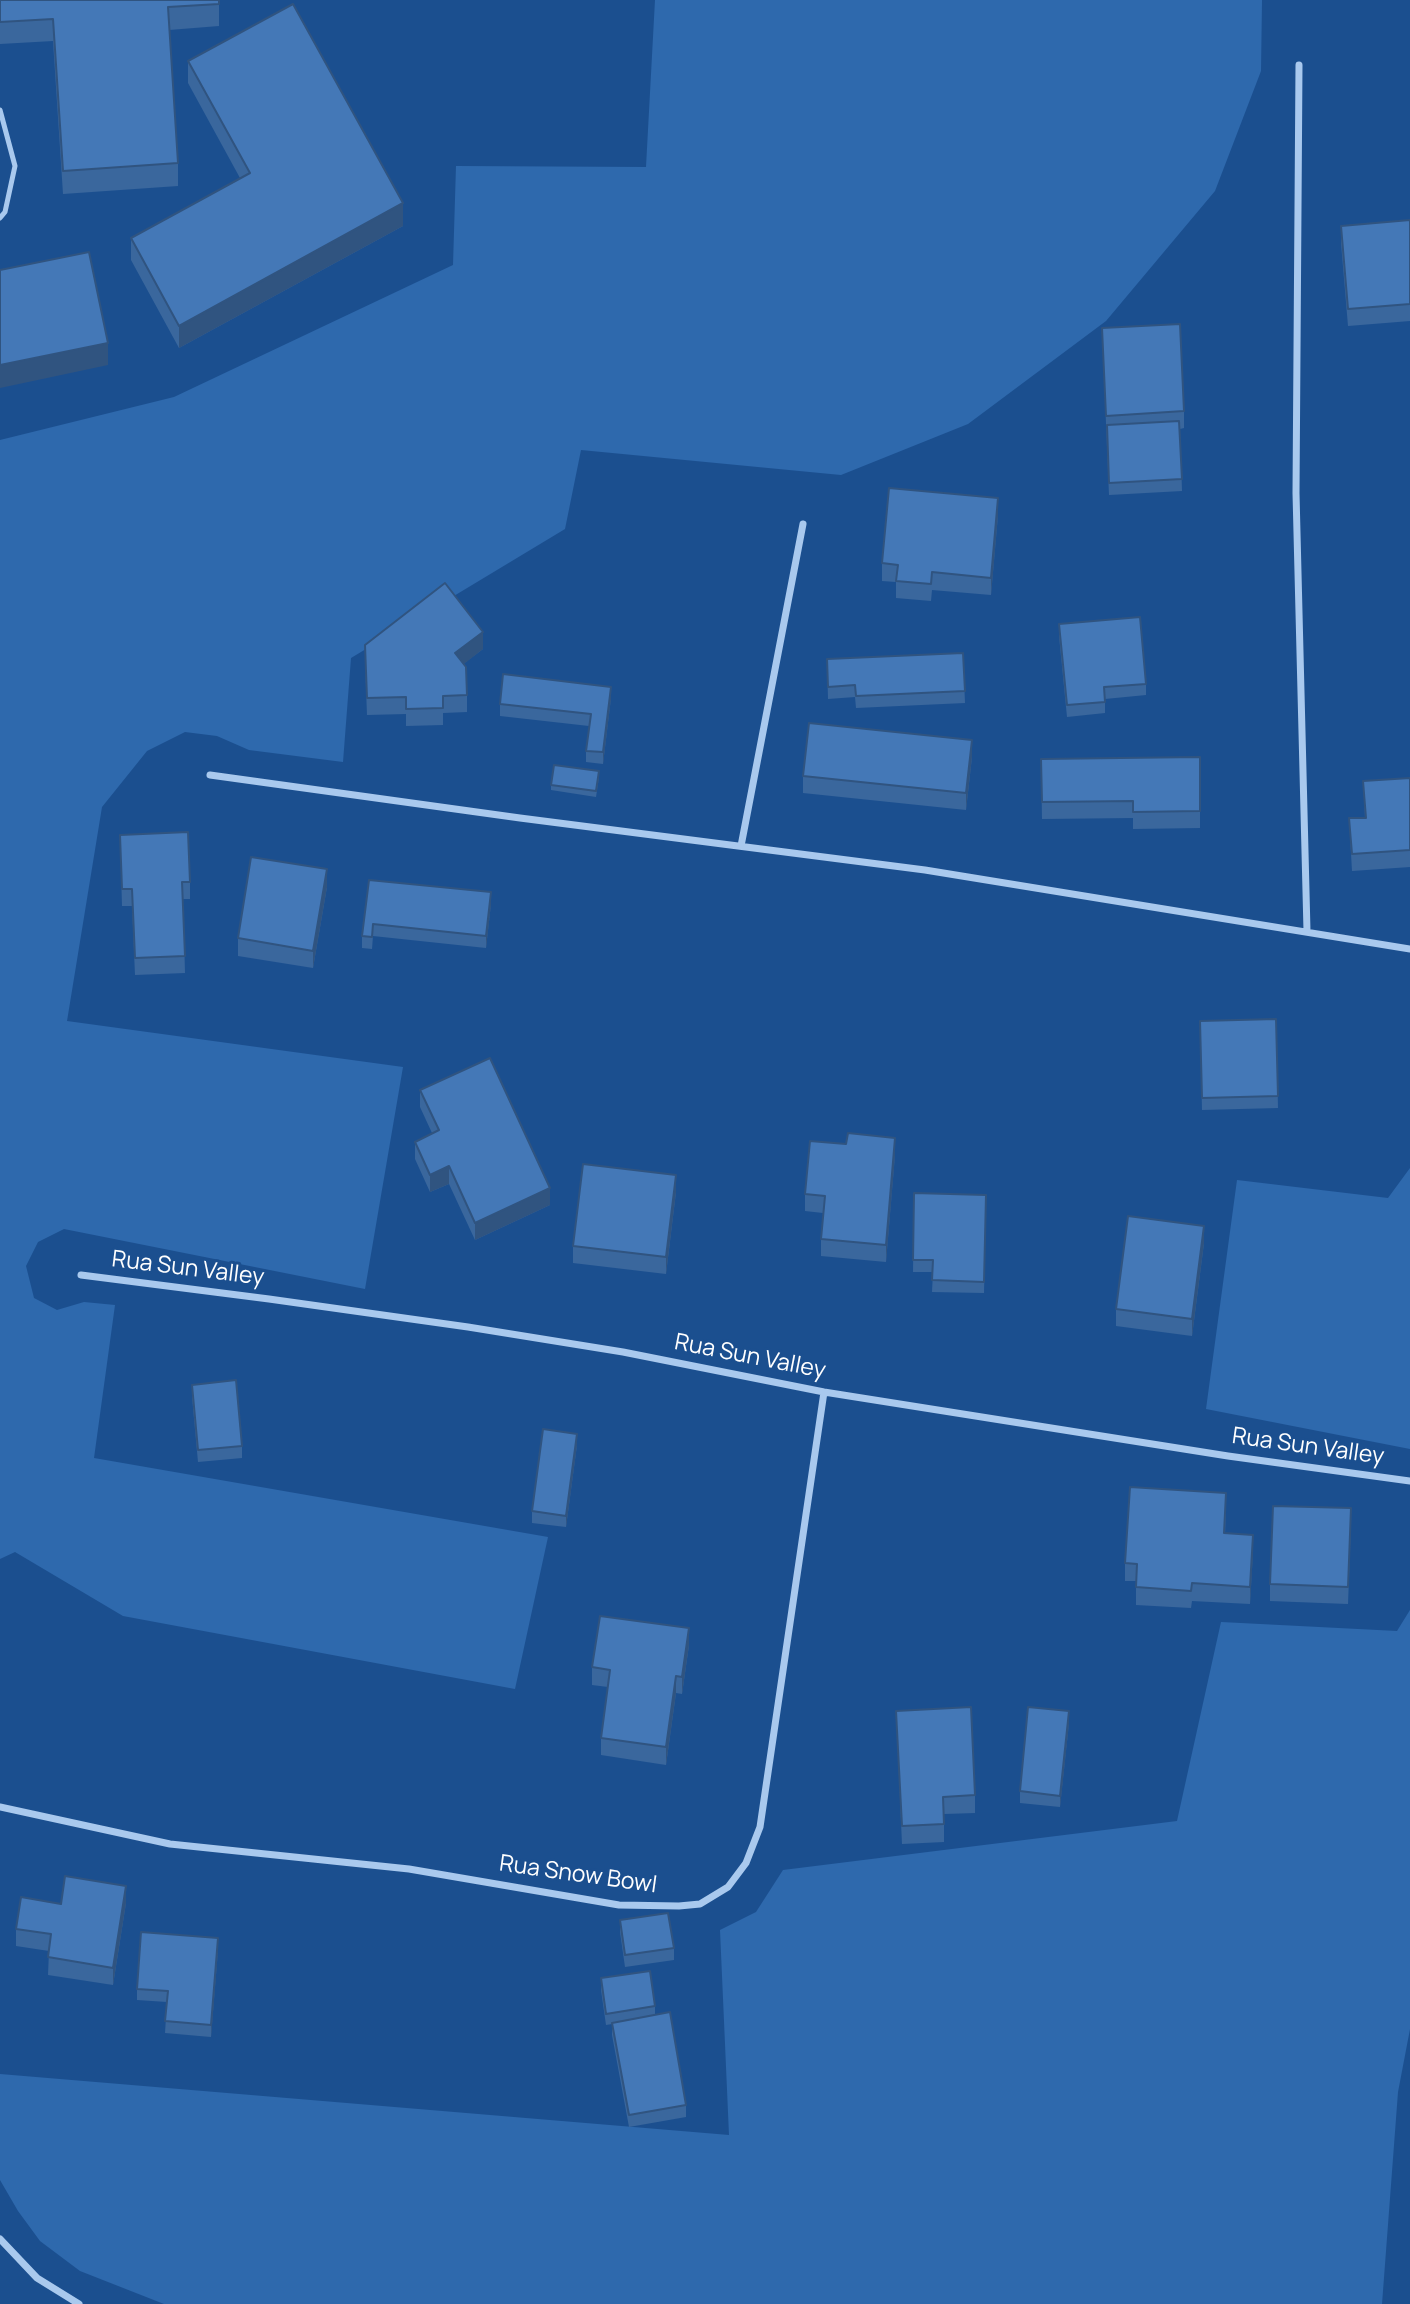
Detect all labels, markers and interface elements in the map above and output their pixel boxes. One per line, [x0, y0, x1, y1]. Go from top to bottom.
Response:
street label: Rua Sun Valley [110, 1246, 266, 1292]
street label: Rua Sun Valley [672, 1329, 828, 1385]
street label: Rua Sun Valley [1230, 1423, 1386, 1471]
street label: Rua Snow Bowl [497, 1850, 659, 1900]

